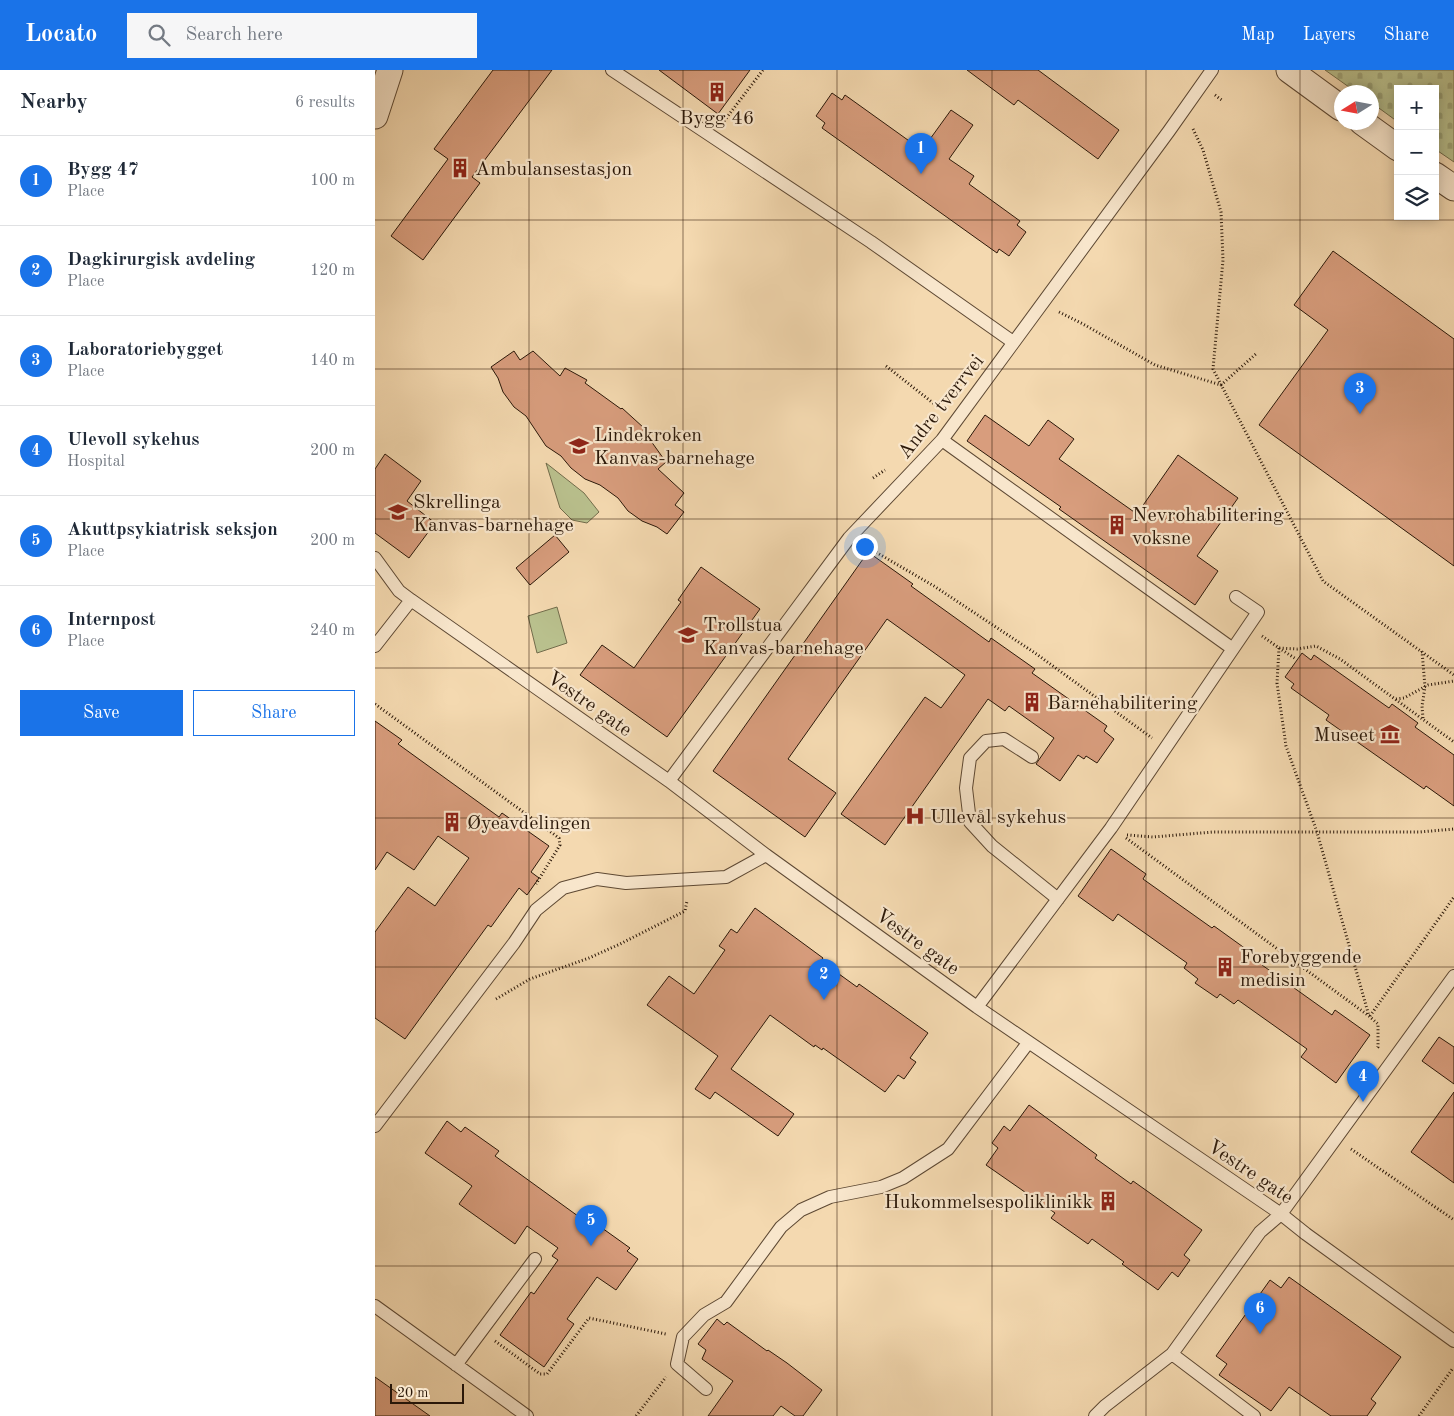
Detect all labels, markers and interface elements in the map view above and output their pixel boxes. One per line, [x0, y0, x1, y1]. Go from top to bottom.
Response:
search box [127, 13, 477, 58]
icon: search [145, 21, 173, 49]
text: Locato [25, 23, 97, 47]
text: Search here [185, 26, 283, 45]
text: Map [1241, 26, 1275, 44]
text: Layers [1303, 26, 1355, 44]
text: Share [1383, 26, 1429, 44]
building icon: Bygg 46 [706, 81, 728, 103]
north arrow [1334, 85, 1379, 130]
map controls [1394, 85, 1439, 220]
button: + [1394, 85, 1439, 130]
text: Nearby [20, 92, 88, 113]
text: 6 results [295, 95, 355, 111]
place label: Bygg 46 [680, 109, 754, 129]
button: − [1394, 130, 1439, 175]
pin: 1 [905, 133, 937, 174]
building icon: Ambulansestasjon [449, 157, 471, 179]
place label: Ambulansestasjon [475, 160, 633, 180]
text: Bygg 47 [67, 161, 139, 180]
text: 1 [31, 173, 41, 189]
text: 100 m [310, 173, 355, 189]
button: layers [1394, 175, 1439, 220]
text: Place [67, 184, 104, 200]
text: Dagkirurgisk avdeling [67, 251, 255, 270]
text: 2 [31, 263, 41, 279]
text: 120 m [310, 263, 355, 279]
text: Place [67, 274, 104, 290]
text: Laboratoriebygget [67, 341, 223, 360]
street label: Andre tverrvei [895, 351, 988, 463]
text: 3 [31, 353, 41, 369]
text: 140 m [310, 353, 355, 369]
text: Place [67, 364, 104, 380]
pin: 3 [1344, 373, 1376, 414]
place label: Lindekroken Kanvas-barnehage [594, 426, 755, 469]
text: Ulevoll sykehus [67, 431, 200, 450]
school or university icon: Lindekroken Kanvas-barnehage [568, 435, 590, 457]
text: 4 [31, 443, 41, 459]
text: 200 m [310, 443, 355, 459]
text: Hospital [67, 454, 125, 470]
place label: Skrellinga Kanvas-barnehage [413, 493, 574, 536]
school or university icon: Skrellinga Kanvas-barnehage [387, 501, 409, 523]
place label: Nevrohabilitering voksne [1132, 506, 1284, 549]
building icon: Nevrohabilitering voksne [1106, 514, 1128, 536]
text: Akuttpsykiatrisk seksjon [67, 521, 278, 540]
text: 5 [31, 533, 41, 549]
text: 200 m [310, 533, 355, 549]
your location [852, 534, 878, 560]
text: Place [67, 544, 104, 560]
text: Internpost [67, 611, 156, 630]
place label: Trollstua Kanvas-barnehage [703, 616, 864, 659]
text: 6 [31, 623, 41, 639]
text: 240 m [310, 623, 355, 639]
school or university icon: Trollstua Kanvas-barnehage [677, 624, 699, 646]
text: Place [67, 634, 104, 650]
street label: Vestre gate [543, 668, 635, 741]
button: Save [20, 690, 183, 736]
button: Share [193, 690, 355, 736]
building icon: Barnehabilitering [1021, 691, 1043, 713]
place label: Barnehabilitering [1047, 694, 1198, 714]
museum icon: Museet [1379, 723, 1401, 745]
place label: Museet [1313, 726, 1375, 746]
hospital icon: Ullevål sykehus [904, 805, 926, 827]
place label: Ullevål sykehus [930, 808, 1066, 828]
building icon: Øyeavdelingen [441, 811, 463, 833]
place label: Øyeavdelingen [467, 814, 591, 834]
street label: Vestre gate [871, 906, 962, 980]
place label: Forebyggende medisin [1240, 948, 1361, 991]
building icon: Forebyggende medisin [1214, 956, 1236, 978]
pin: 2 [808, 959, 840, 1000]
pin: 4 [1347, 1061, 1379, 1102]
street label: Vestre gate [1204, 1137, 1296, 1208]
building icon: Hukommelsespoliklinikk [1097, 1190, 1119, 1212]
place label: Hukommelsespoliklinikk [884, 1193, 1093, 1213]
pin: 5 [575, 1205, 607, 1246]
pin: 6 [1244, 1293, 1276, 1334]
scale bar [390, 1381, 464, 1404]
text: 20 m [397, 1386, 428, 1400]

